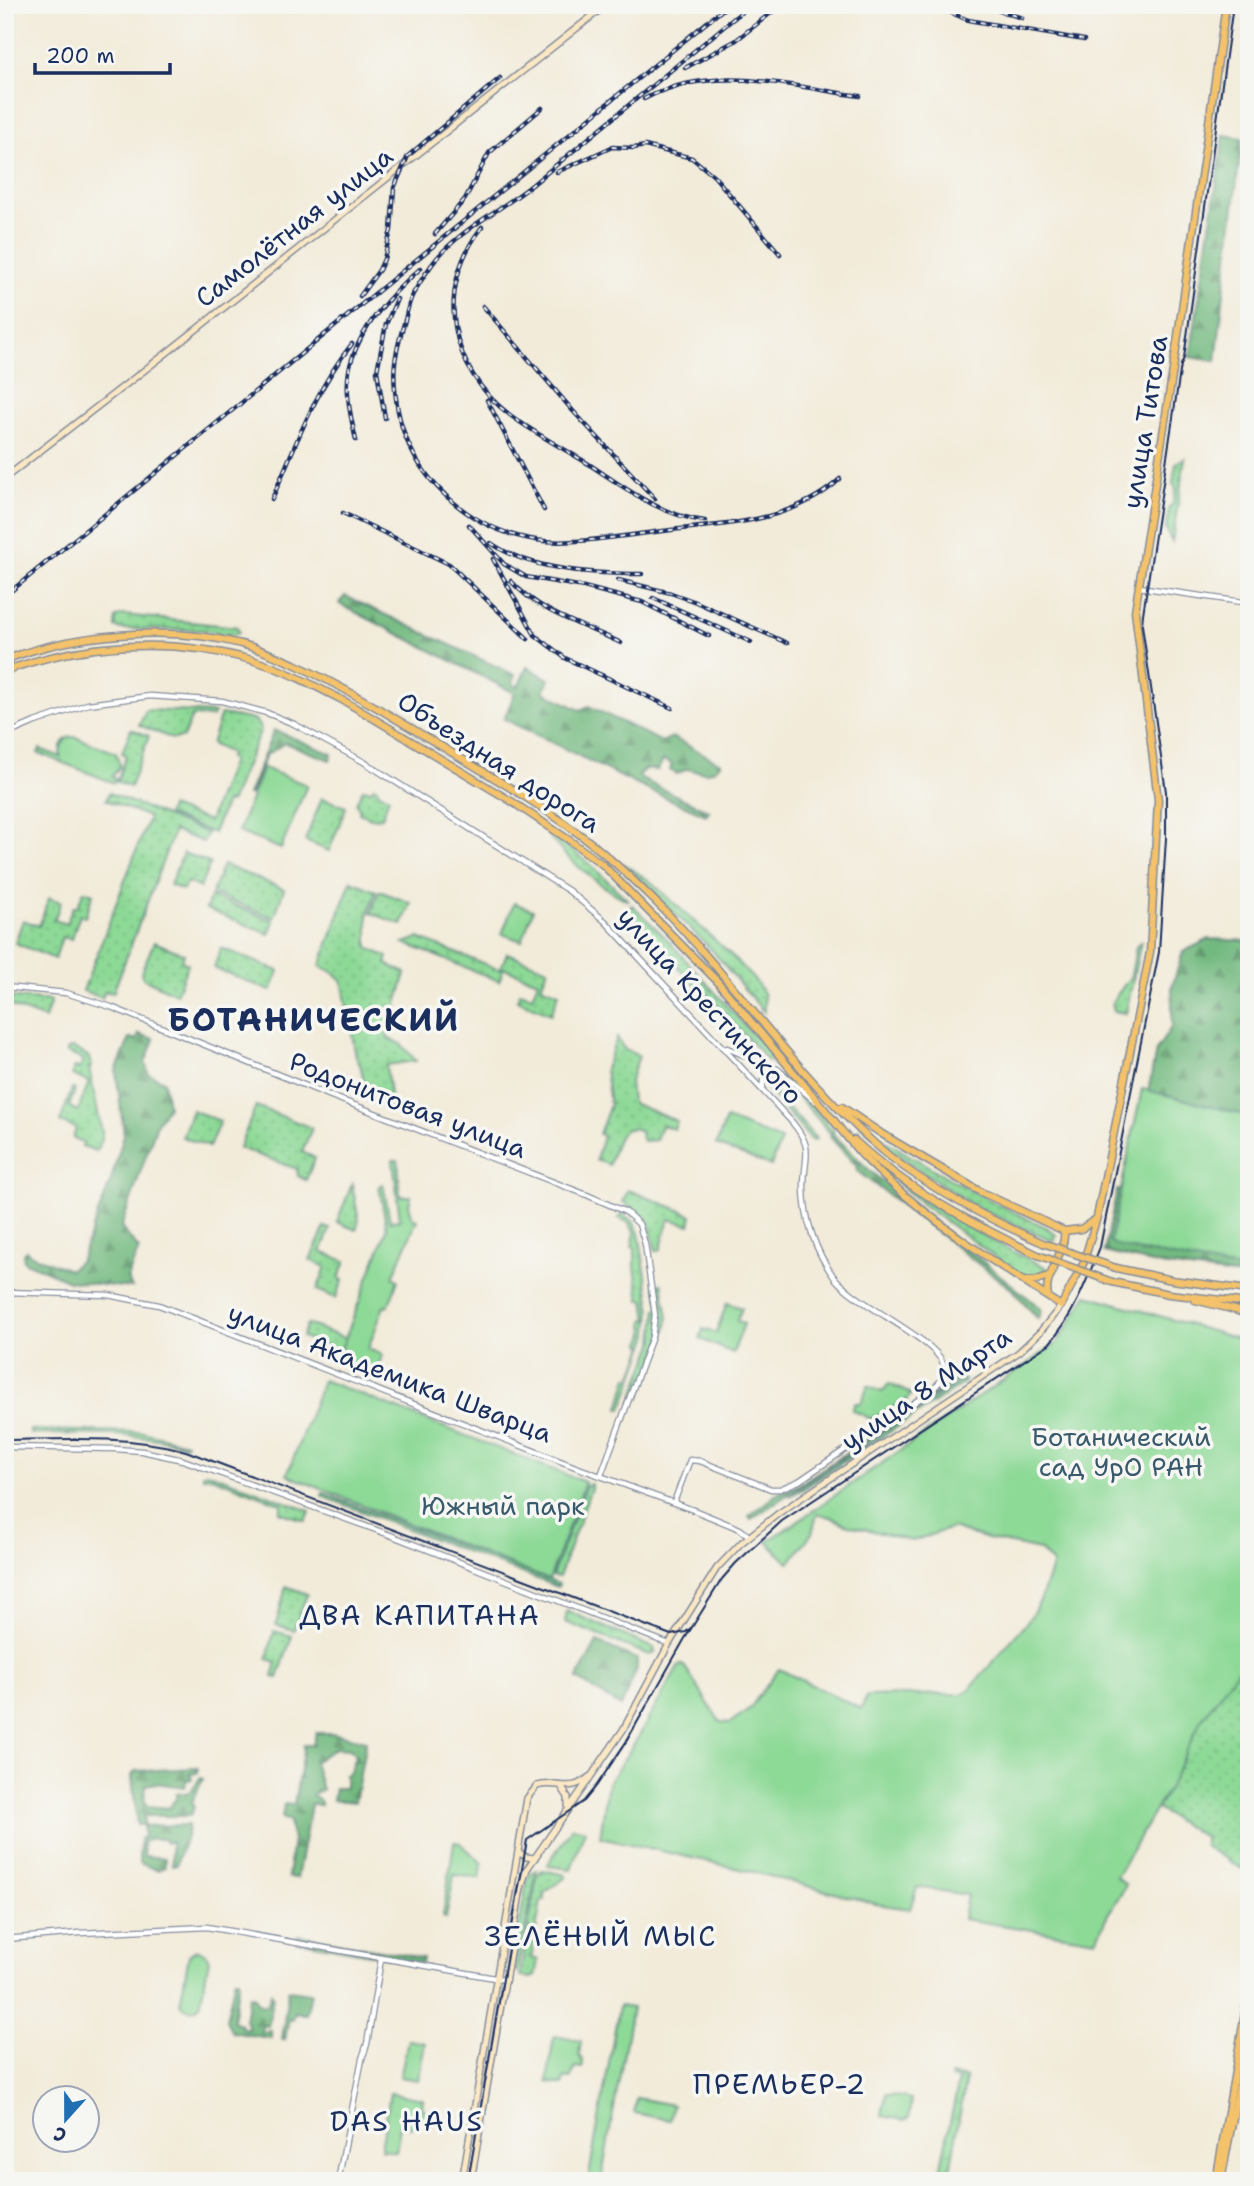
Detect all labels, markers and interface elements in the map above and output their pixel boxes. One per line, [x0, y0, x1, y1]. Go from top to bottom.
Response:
scale bar [35, 32, 170, 76]
text: 200 m [46, 42, 115, 70]
street label: Самолётная улица [188, 138, 400, 315]
street label: улица Титова [1114, 333, 1175, 511]
street label: Объездная дорога [391, 683, 607, 840]
street label: улица Крестинского [610, 900, 811, 1112]
district label: БОТАНИЧЕСКИЙ [168, 997, 460, 1042]
street label: Родонитовая улица [285, 1043, 532, 1166]
street label: улица Академика Шварца [223, 1295, 557, 1451]
street label: улица 8 Марта [834, 1319, 1018, 1458]
park label: Ботанический сад УрО РАН [1031, 1419, 1211, 1484]
park label: Южный парк [421, 1488, 585, 1523]
district label: ДВА КАПИТАНА [299, 1596, 541, 1634]
district label: ЗЕЛЁНЫЙ МЫС [485, 1917, 717, 1955]
district label: ПРЕМЬЕР-2 [693, 2065, 867, 2103]
north arrow [32, 2084, 102, 2154]
district label: DAS HAUS [330, 2102, 484, 2140]
text: С [50, 2121, 70, 2148]

